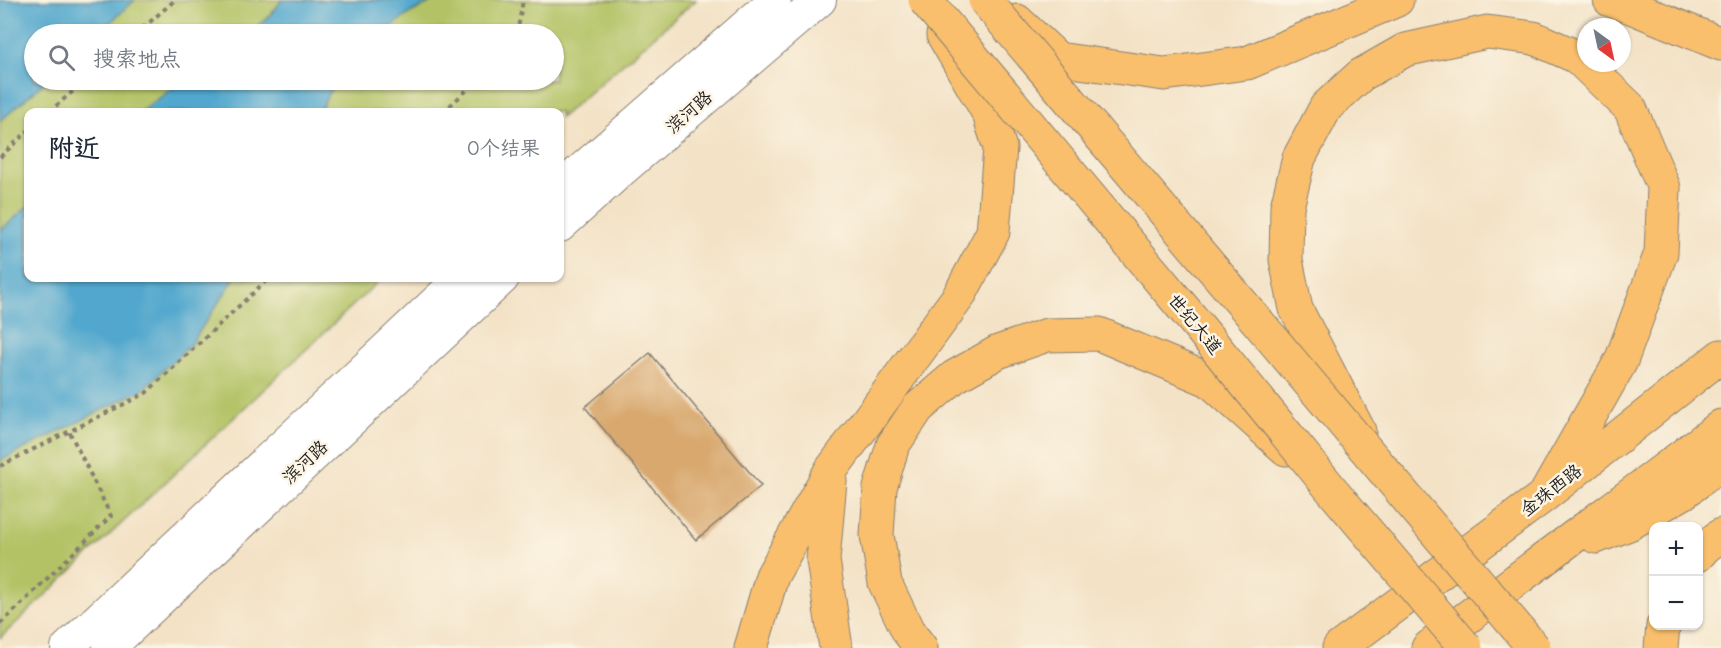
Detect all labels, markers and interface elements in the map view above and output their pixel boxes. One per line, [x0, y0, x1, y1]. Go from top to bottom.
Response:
north arrow [1577, 18, 1631, 72]
search box [24, 24, 564, 90]
icon: search [45, 41, 78, 74]
text: 搜索地点 [93, 44, 181, 72]
street label: 滨河路 [661, 85, 717, 138]
text: 附近 [48, 131, 100, 164]
text: 0个结果 [467, 135, 540, 160]
street label: 世纪大道 [1163, 289, 1227, 359]
street label: 滨河路 [277, 435, 332, 488]
street label: 金珠西路 [1515, 458, 1586, 521]
map controls [1649, 522, 1703, 630]
button: + [1649, 522, 1703, 576]
button: − [1649, 576, 1703, 630]

